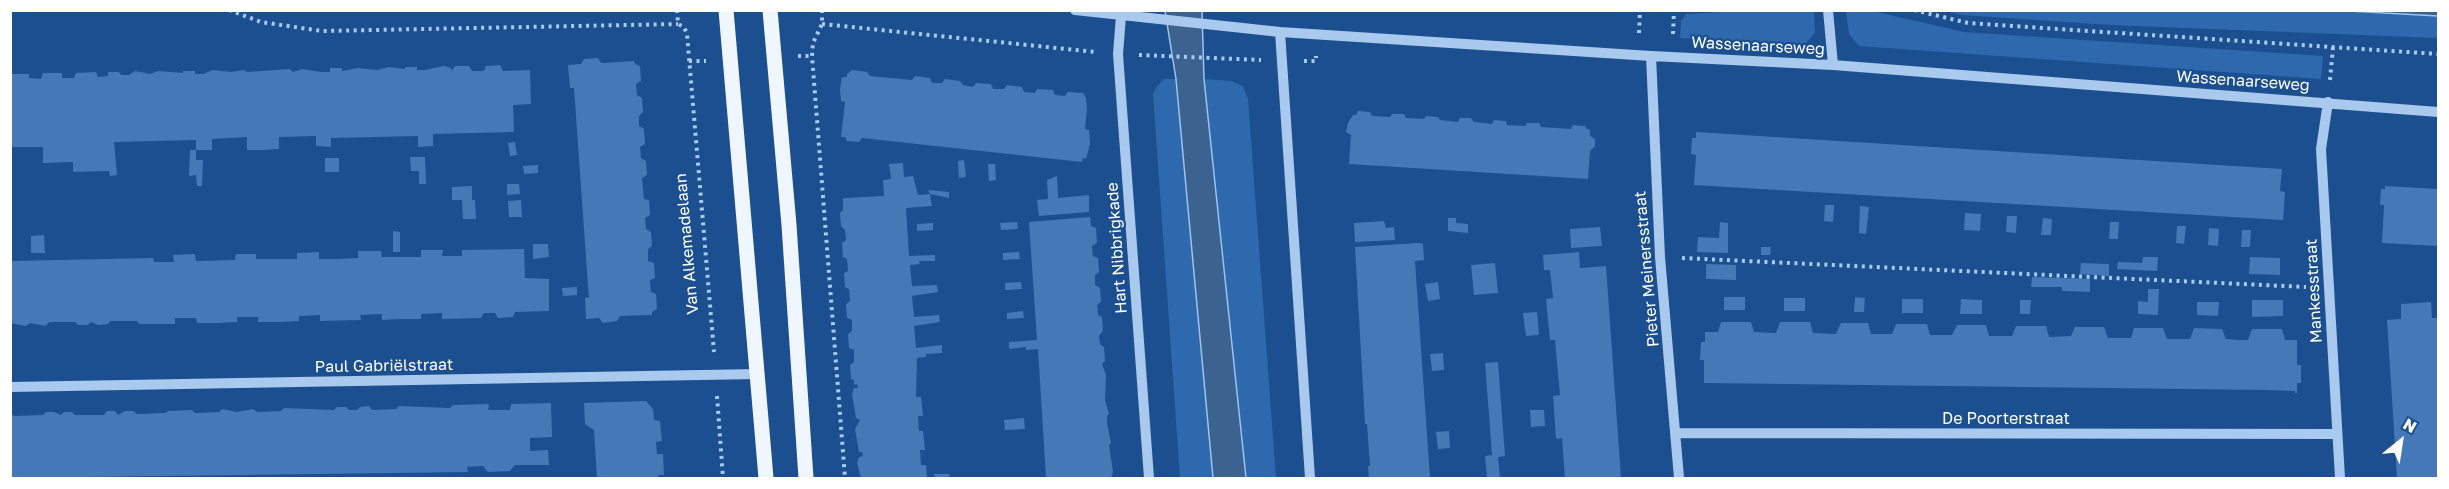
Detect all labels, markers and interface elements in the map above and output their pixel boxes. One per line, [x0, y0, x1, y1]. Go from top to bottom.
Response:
street label: Wassenaarseweg [1691, 33, 1825, 59]
street label: Wassenaarseweg [2176, 67, 2310, 95]
street label: Van Alkemadelaan [671, 173, 703, 315]
street label: Hart Nibbrigkade [1103, 182, 1131, 314]
street label: Pieter Meinersstraat [1631, 190, 1663, 348]
street label: Mankesstraat [2302, 238, 2326, 344]
street label: Paul Gabriëlstraat [315, 355, 453, 377]
street label: De Poorterstraat [1942, 409, 2070, 429]
north arrow [2371, 411, 2431, 471]
text: N [2400, 414, 2420, 437]

